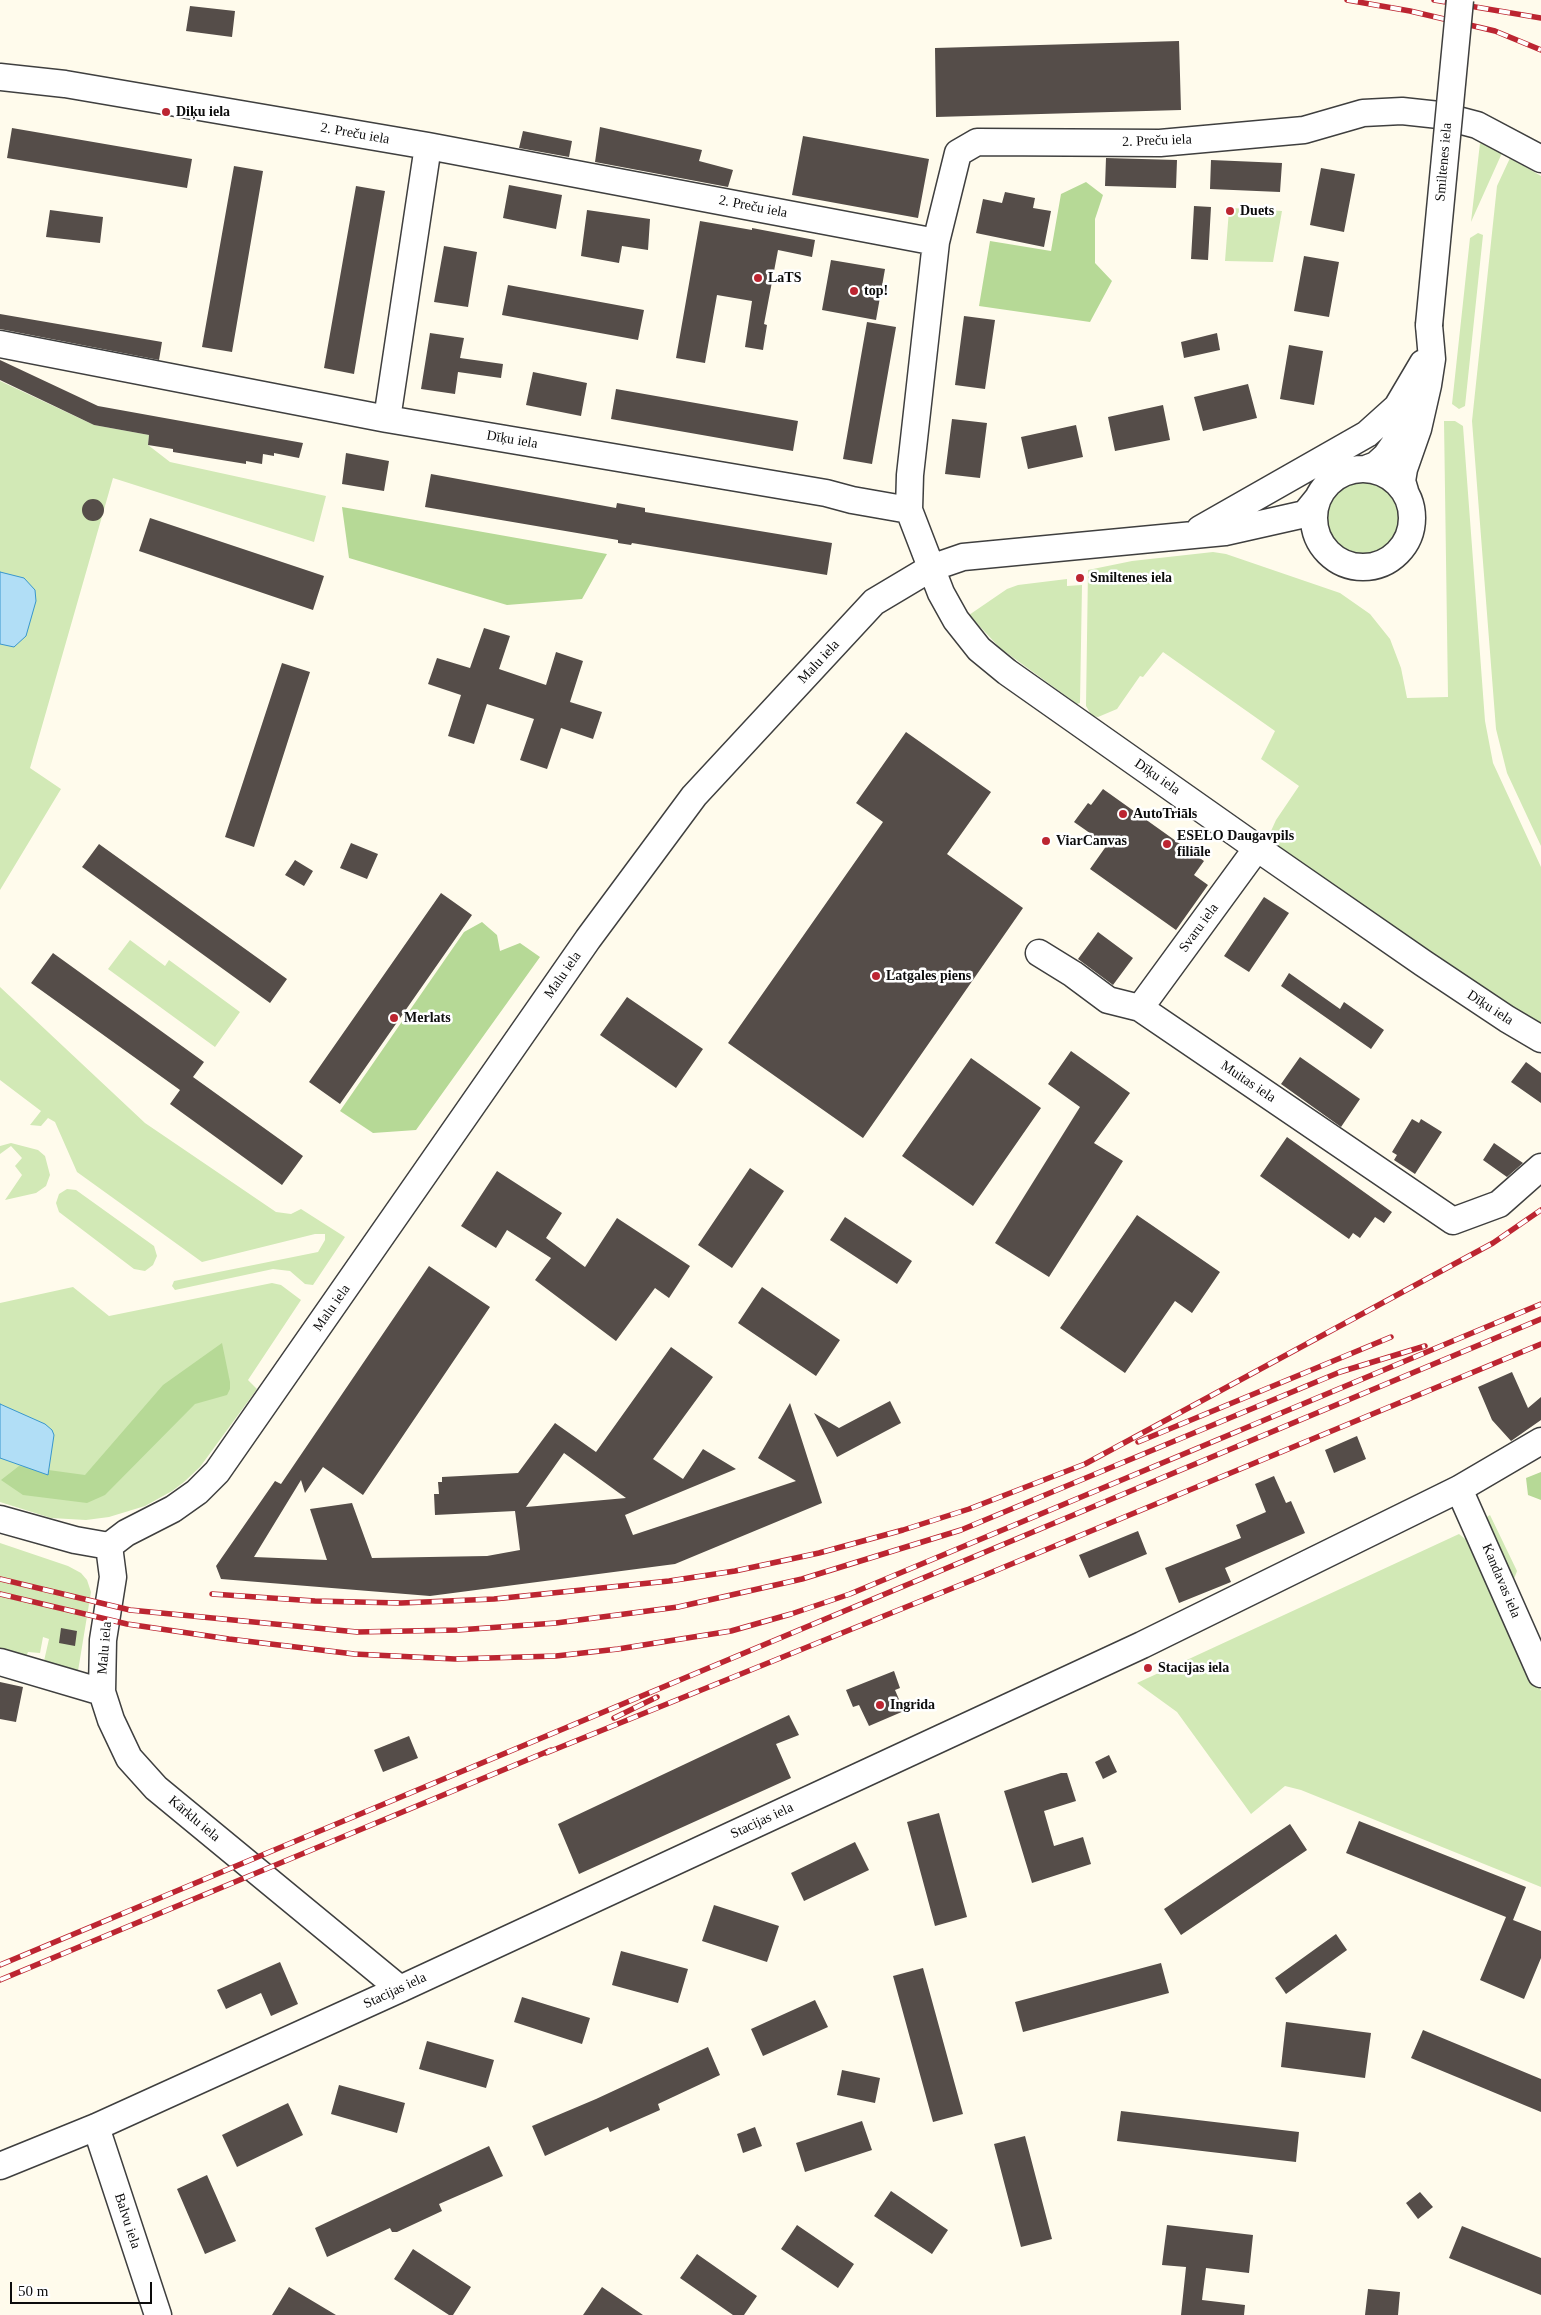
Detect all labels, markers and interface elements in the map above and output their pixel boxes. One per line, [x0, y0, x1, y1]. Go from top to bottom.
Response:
place label: Diķu iela [176, 104, 230, 120]
marker: Diķu iela [160, 106, 172, 118]
street label: 2. Preču iela [319, 120, 391, 148]
street label: Smiltenes iela [1432, 122, 1456, 202]
street label: 2. Preču iela [1122, 131, 1192, 151]
street label: 2. Preču iela [717, 192, 789, 222]
place label: Duets [1240, 203, 1274, 219]
marker: Duets [1224, 205, 1236, 217]
place label: LaTS [768, 270, 801, 286]
marker: LaTS [752, 272, 764, 284]
place label: top! [864, 283, 888, 299]
marker: top! [848, 285, 860, 297]
street label: Dīķu iela [485, 427, 539, 453]
place label: Smiltenes iela [1090, 570, 1172, 586]
marker: Smiltenes iela [1074, 572, 1086, 584]
street label: Malu iela [795, 637, 843, 687]
street label: Dīķu iela [1131, 755, 1183, 799]
place label: AutoTriāls [1133, 806, 1197, 822]
marker: AutoTriāls [1117, 808, 1129, 820]
place label: ESELO Daugavpils filiāle [1177, 828, 1294, 860]
place label: ViarCanvas [1056, 833, 1127, 849]
marker: ViarCanvas [1040, 835, 1052, 847]
marker: ESELO Daugavpils filiāle [1161, 838, 1173, 850]
street label: Svaru iela [1176, 900, 1222, 956]
street label: Malu iela [541, 948, 585, 1002]
place label: Latgales piens [886, 968, 971, 984]
marker: Latgales piens [870, 970, 882, 982]
street label: Dīķu iela [1464, 987, 1516, 1029]
place label: Merlats [404, 1010, 451, 1026]
marker: Merlats [388, 1012, 400, 1024]
street label: Muitas iela [1217, 1058, 1279, 1106]
street label: Malu iela [310, 1281, 354, 1335]
street label: Kandavas iela [1478, 1541, 1524, 1621]
street label: Malu iela [94, 1621, 116, 1675]
place label: Stacijas iela [1158, 1660, 1229, 1676]
marker: Stacijas iela [1142, 1662, 1154, 1674]
place label: Ingrida [890, 1697, 935, 1713]
marker: Ingrida [874, 1699, 886, 1711]
street label: Kārklu iela [165, 1792, 223, 1846]
street label: Stacijas iela [728, 1799, 796, 1843]
street label: Stacijas iela [361, 1969, 429, 2013]
street label: Balvu iela [110, 2191, 144, 2251]
scale bar [12, 2272, 155, 2304]
text: 50 m [18, 2283, 48, 2299]

